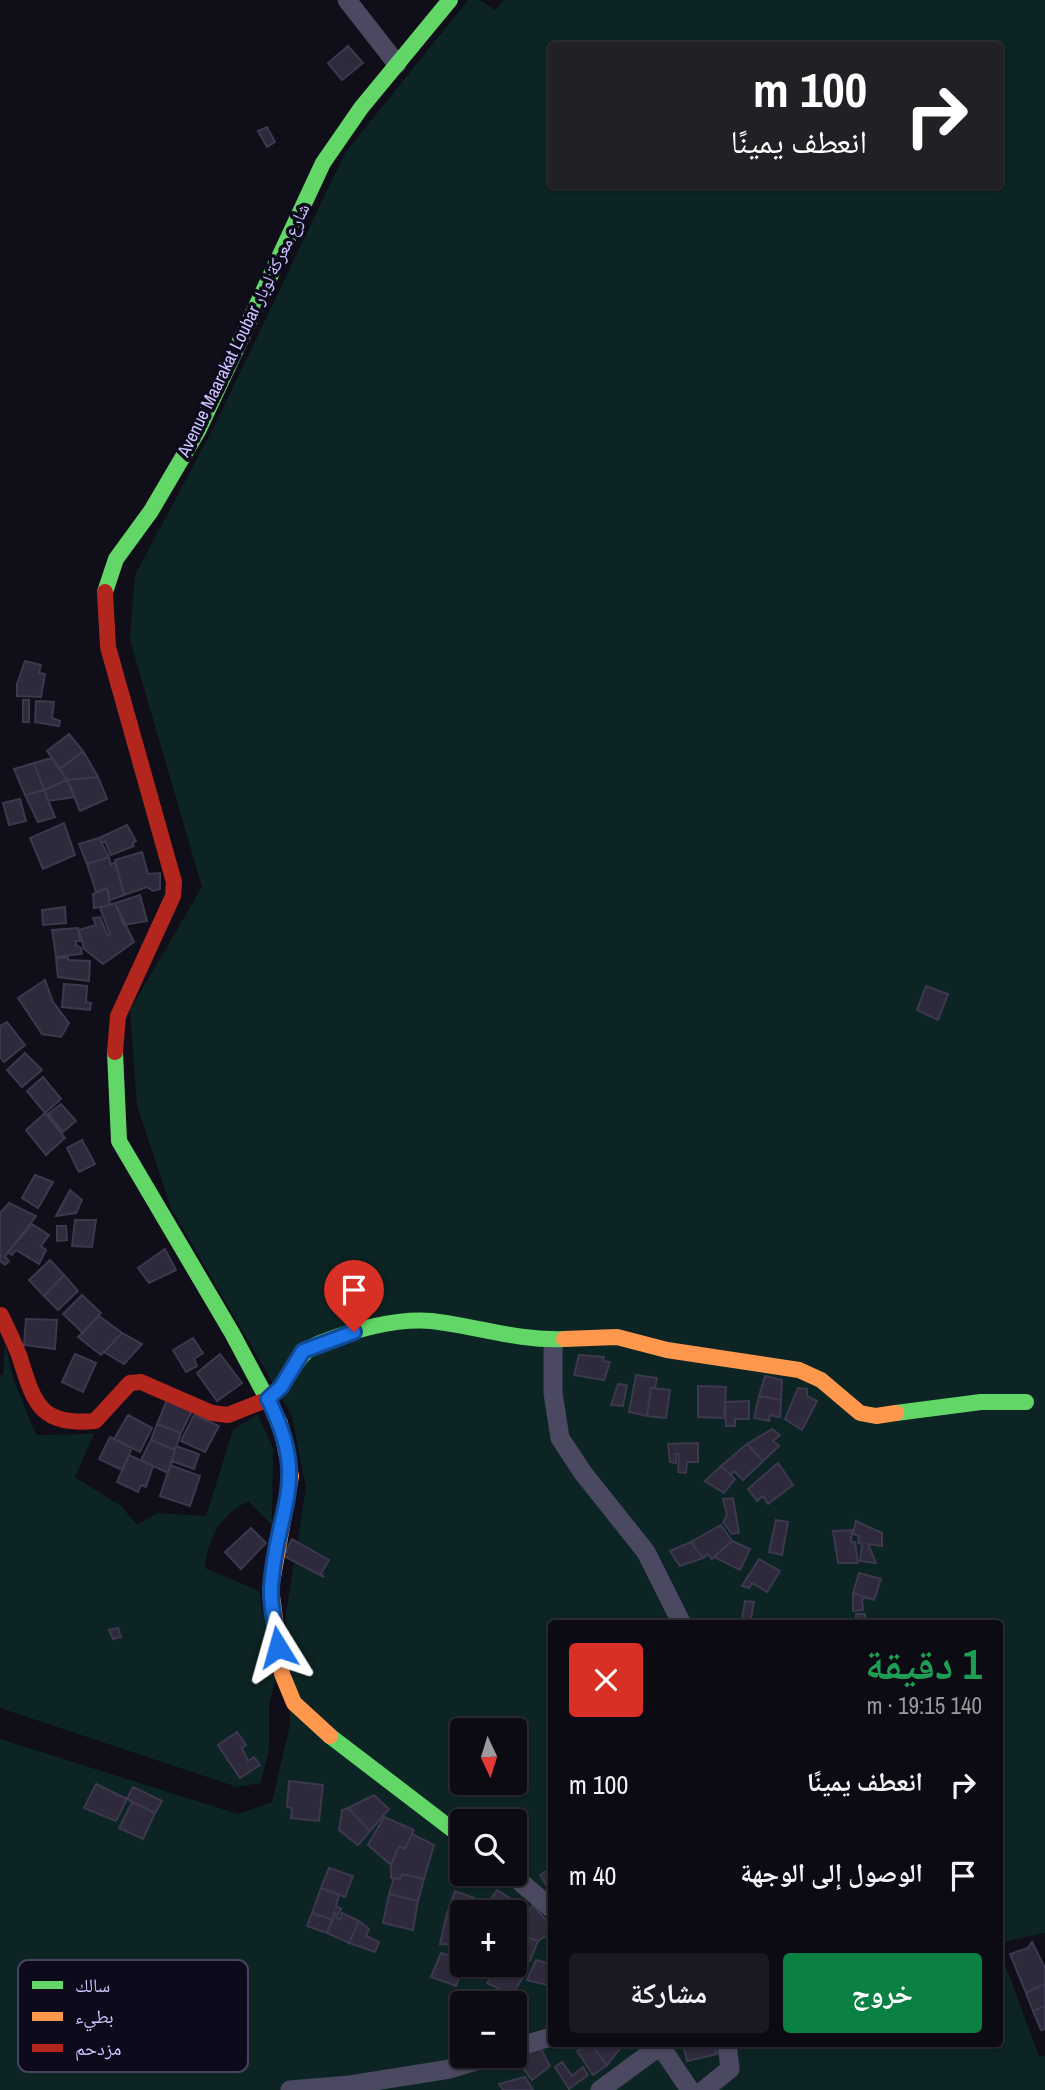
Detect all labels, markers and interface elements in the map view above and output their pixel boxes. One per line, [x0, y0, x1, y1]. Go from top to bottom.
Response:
text: 100 m [753, 56, 867, 122]
icon: right [891, 70, 982, 161]
text: انعطف يمينًا [731, 120, 867, 163]
street label: Avenue Maarakat Loubar شارع معركة لوبار [170, 199, 315, 462]
pin [324, 1260, 384, 1332]
icon: arrive [335, 1271, 373, 1309]
position arrow [241, 1610, 315, 1684]
text: 1 دقيقة [865, 1636, 982, 1692]
button: close [569, 1643, 643, 1717]
text: 140 m · 19:15 [867, 1690, 982, 1721]
north arrow [450, 1718, 527, 1796]
map controls [450, 1718, 527, 2068]
text: انعطف يمينًا [807, 1764, 923, 1799]
icon: right [944, 1766, 982, 1804]
text: 100 m [569, 1767, 628, 1802]
button: search [450, 1809, 527, 1886]
text: الوصول إلى الوجهة [740, 1855, 923, 1890]
icon: arrive [944, 1857, 982, 1895]
text: 40 m [569, 1858, 616, 1893]
button: + [450, 1900, 527, 1977]
button: مشاركة [569, 1953, 769, 2033]
button: خروج [783, 1953, 982, 2033]
legend [18, 1960, 248, 2072]
text: سالك [75, 1972, 110, 1998]
button: − [450, 1991, 527, 2068]
text: بطيء [75, 2003, 114, 2032]
text: مزدحم [75, 2035, 121, 2061]

